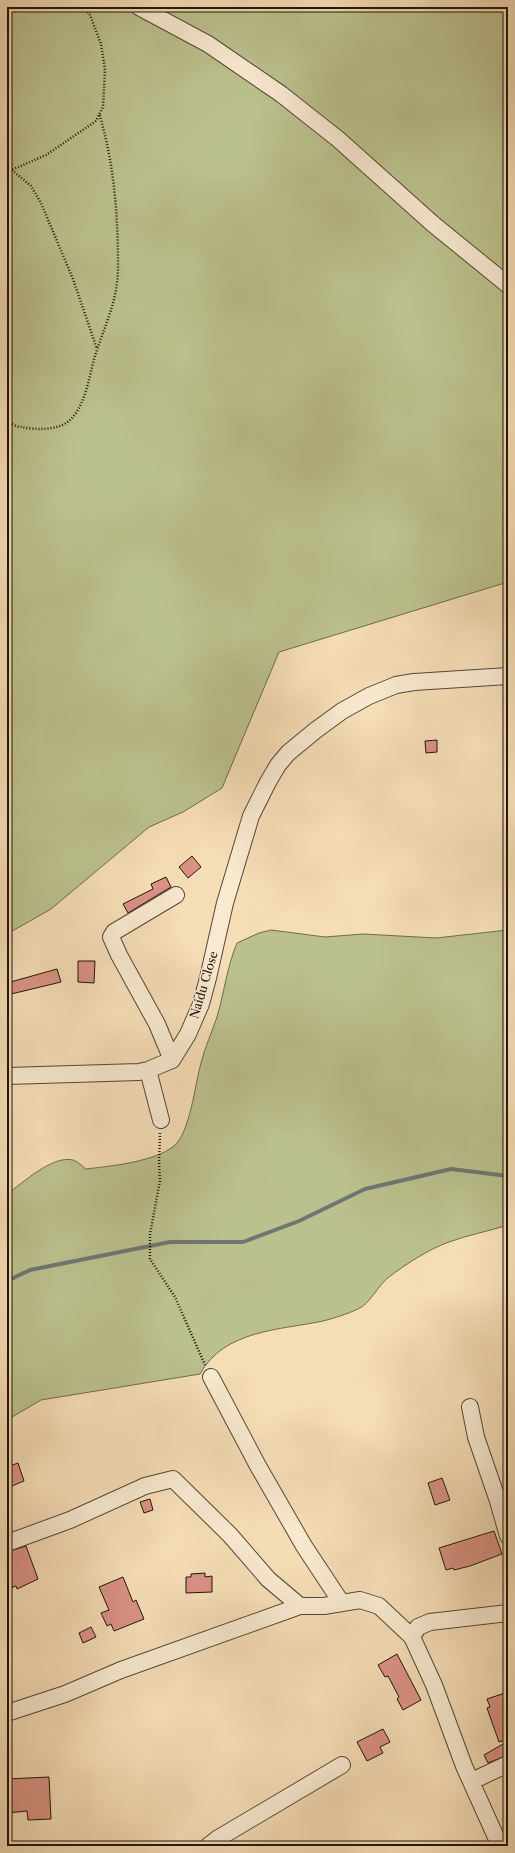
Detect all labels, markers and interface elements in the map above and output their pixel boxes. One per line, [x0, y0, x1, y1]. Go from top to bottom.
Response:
street label: Naidu Close [186, 949, 221, 1020]

